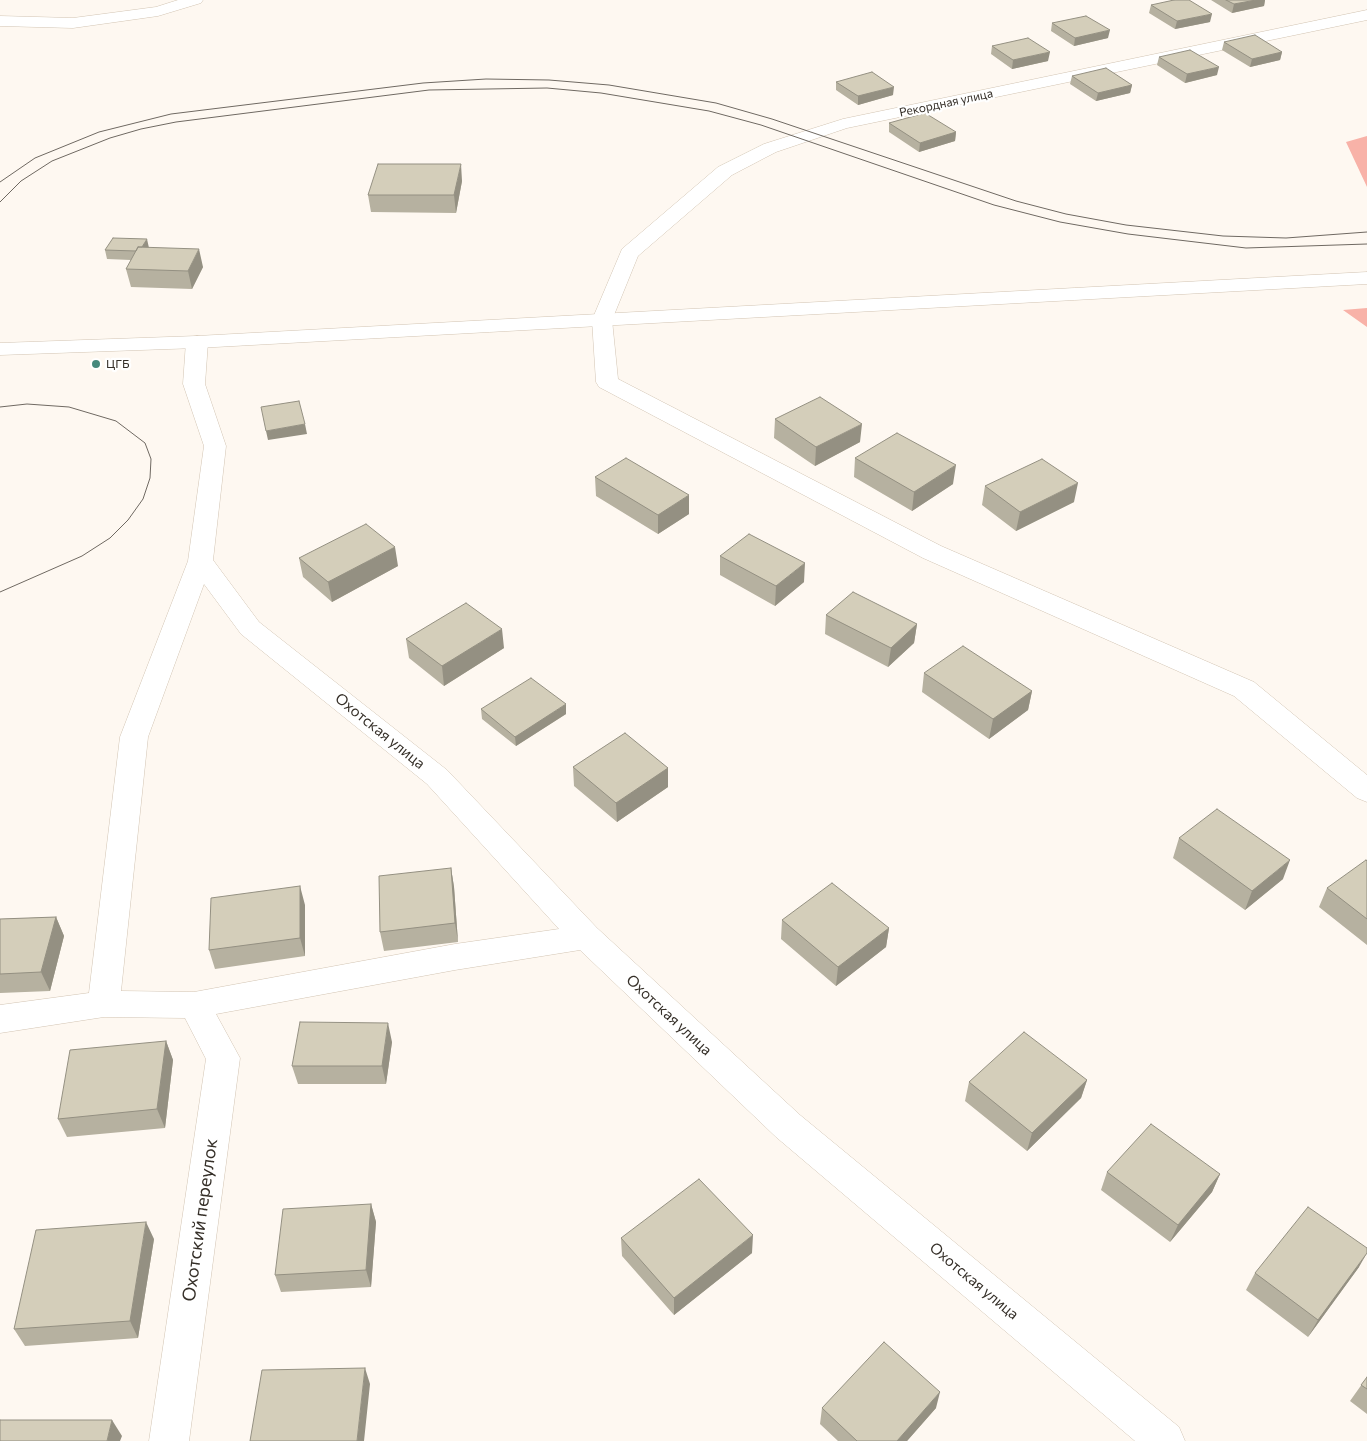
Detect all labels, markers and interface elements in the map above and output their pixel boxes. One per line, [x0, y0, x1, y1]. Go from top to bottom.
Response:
street label: Рекордная улица [898, 86, 994, 120]
place label: ЦГБ [106, 357, 129, 371]
marker: ЦГБ [90, 358, 102, 370]
street label: Охотская улица [331, 689, 429, 773]
street label: Охотская улица [622, 971, 716, 1059]
street label: Охотский переулок [178, 1137, 222, 1303]
street label: Охотская улица [926, 1239, 1022, 1323]

